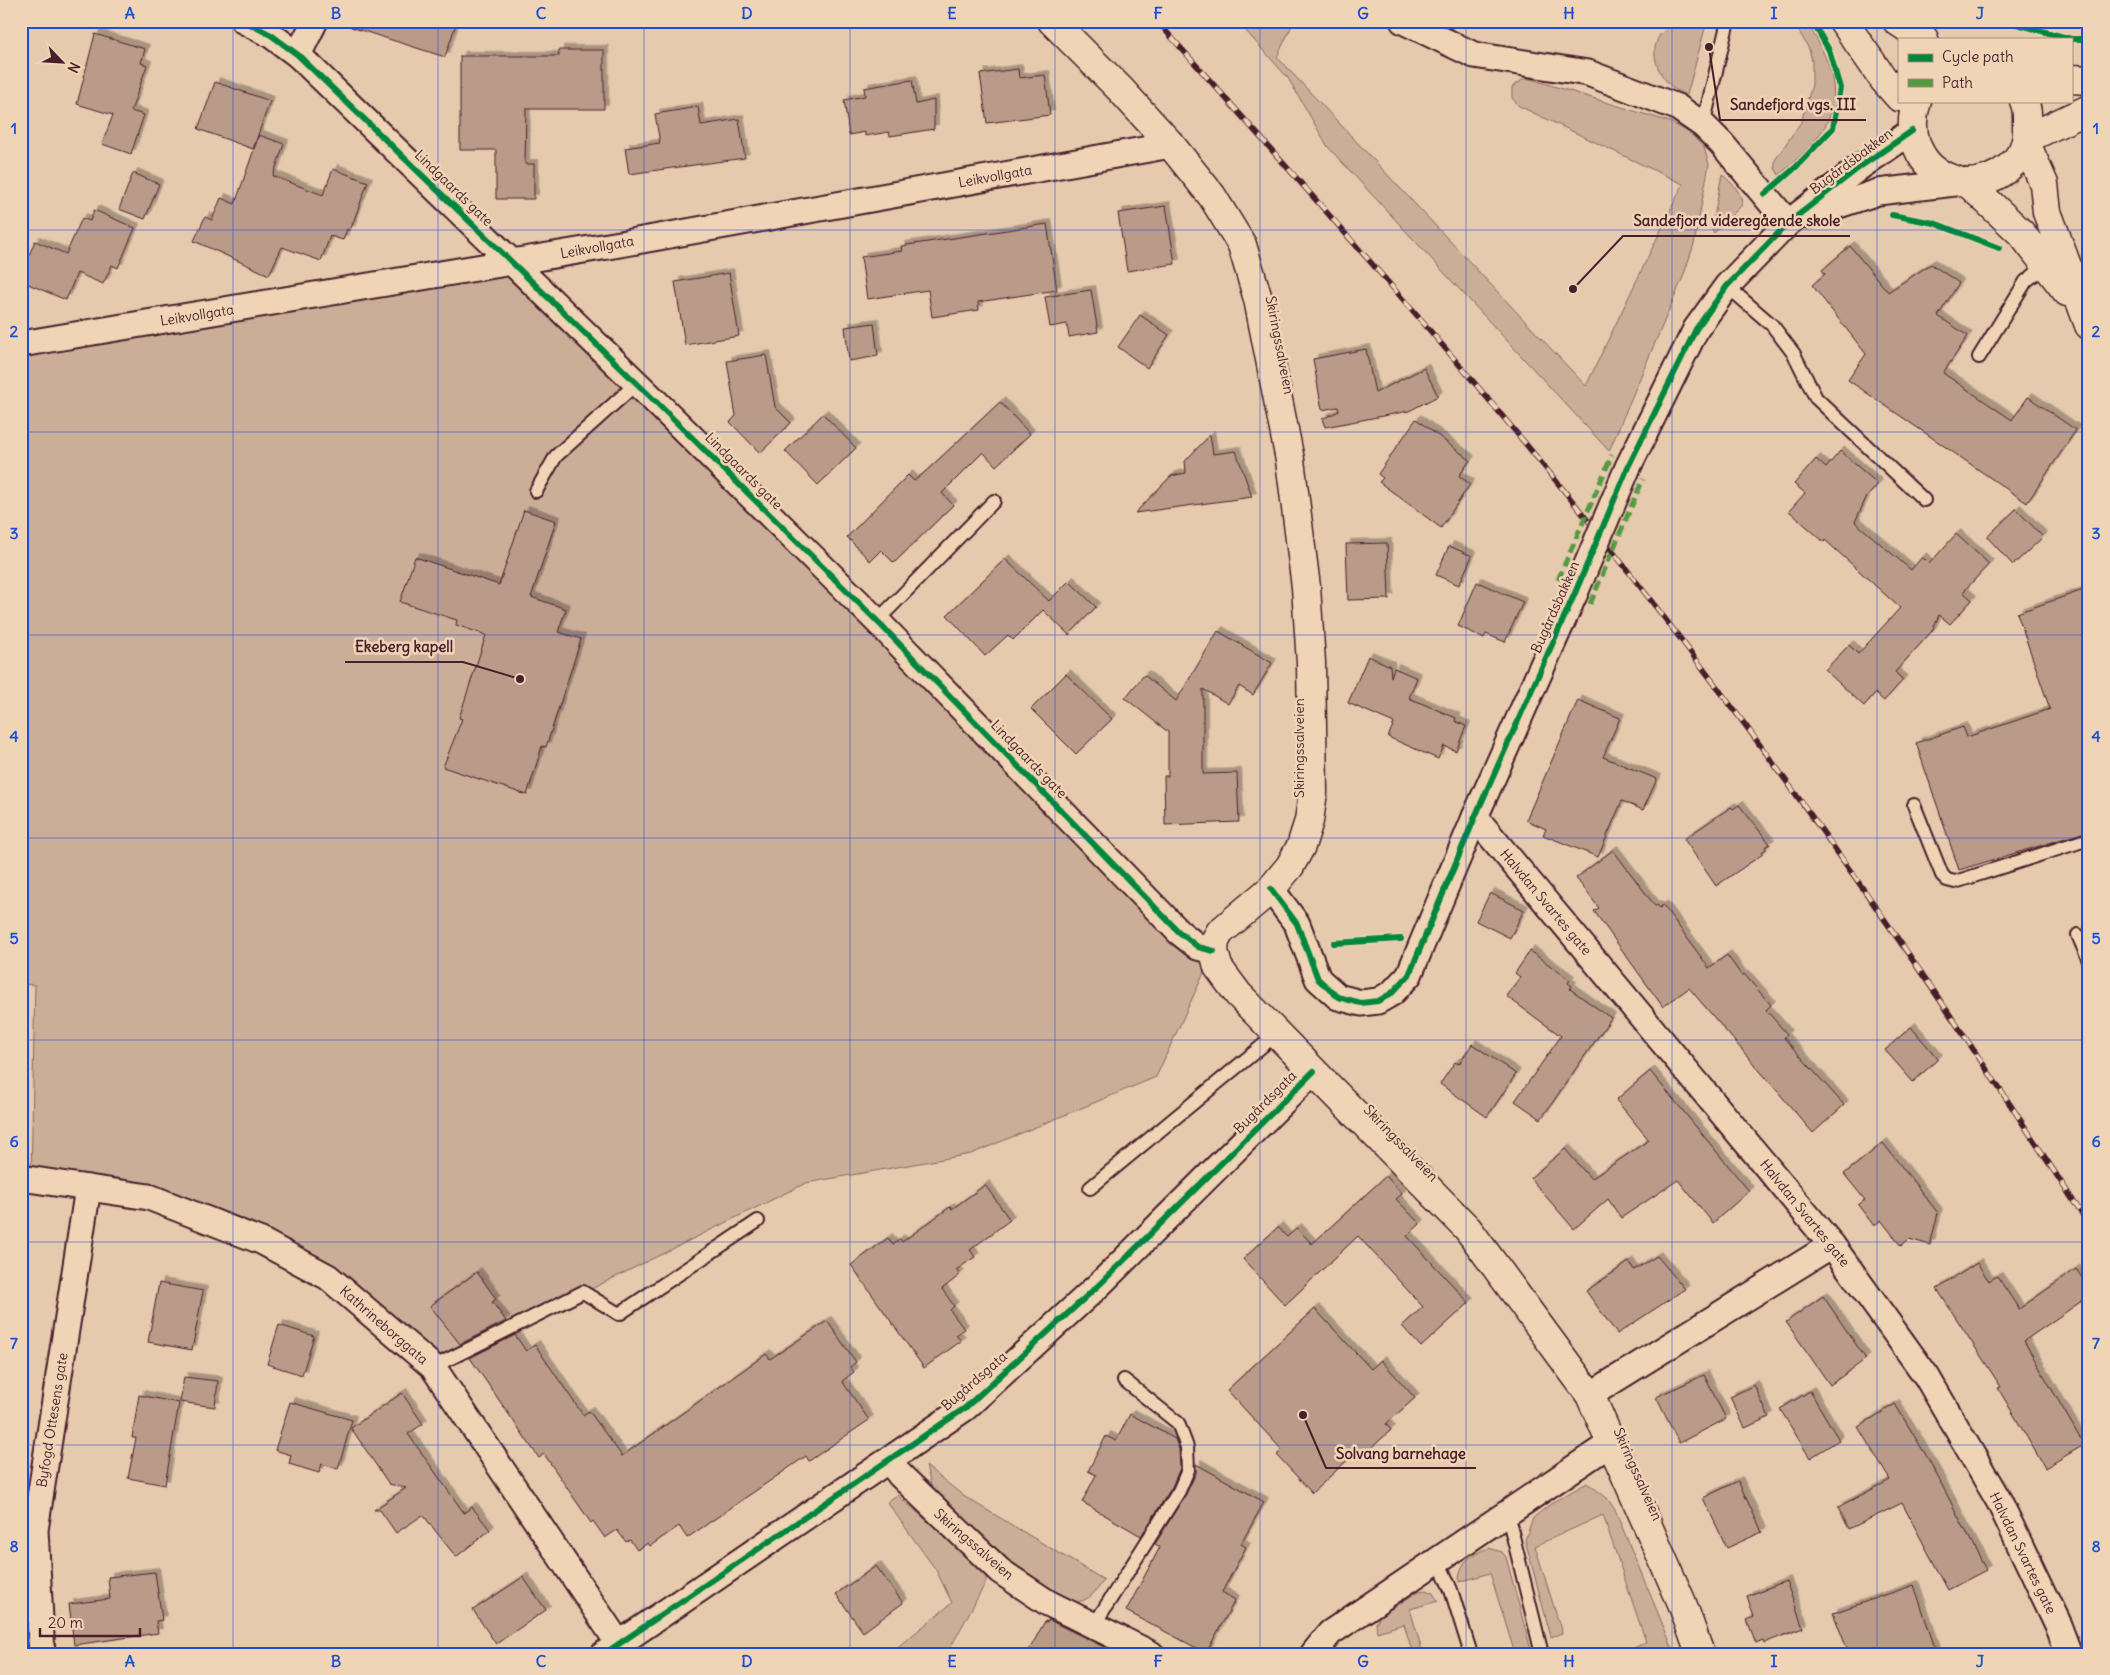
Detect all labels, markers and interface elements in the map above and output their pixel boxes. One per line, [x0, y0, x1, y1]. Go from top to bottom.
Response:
text: A [125, 3, 135, 23]
text: B [331, 3, 342, 23]
text: C [536, 3, 547, 23]
text: D [741, 3, 753, 23]
text: E [947, 3, 957, 23]
text: F [1153, 3, 1163, 23]
text: G [1357, 3, 1369, 23]
text: H [1563, 3, 1575, 23]
text: I [1771, 3, 1778, 23]
text: J [1976, 3, 1985, 23]
north arrow [38, 38, 88, 88]
legend [1898, 38, 2072, 102]
text: Cycle path [1942, 47, 2014, 66]
text: N [64, 59, 84, 76]
text: Path [1942, 73, 1973, 92]
callout: Sandefjord vgs. III [1720, 90, 1866, 120]
text: Sandefjord vgs. III [1730, 95, 1857, 115]
text: 1 [11, 118, 17, 138]
text: 1 [2093, 118, 2099, 138]
street label: Bugårdsbakken [1806, 124, 1896, 198]
street label: Lindgaards gate [411, 146, 497, 230]
street label: Leikvollgata [957, 161, 1033, 191]
callout: Sandefjord videregående skole [1623, 206, 1850, 236]
text: Sandefjord videregående skole [1634, 211, 1840, 231]
street label: Leikvollgata [559, 232, 635, 262]
street label: Skiringssalveien [1262, 294, 1298, 396]
street label: Leikvollgata [159, 300, 235, 330]
text: 2 [10, 321, 19, 341]
text: 2 [2092, 321, 2101, 341]
street label: Lindgaards gate [701, 428, 787, 514]
text: 3 [9, 523, 19, 543]
text: 3 [2091, 523, 2101, 543]
street label: Bugårdsbakken [1527, 558, 1583, 656]
callout: Ekeberg kapell [345, 632, 463, 662]
text: Ekeberg kapell [355, 637, 453, 657]
street label: Skiringssalveien [1290, 698, 1308, 798]
street label: Lindgaards gate [987, 716, 1071, 802]
text: 4 [9, 726, 19, 746]
text: 4 [2091, 726, 2101, 746]
street label: Halvdan Svartes gate [1496, 845, 1596, 959]
text: 5 [9, 928, 19, 948]
text: 5 [2091, 928, 2101, 948]
street label: Bugårdsgata [1230, 1067, 1300, 1137]
street label: Skiringssalveien [1360, 1101, 1442, 1185]
text: 6 [9, 1131, 19, 1151]
text: 6 [2091, 1131, 2101, 1151]
street label: Halvdan Svartes gate [1756, 1156, 1854, 1270]
street label: Kathrineborggata [336, 1282, 432, 1368]
text: 7 [10, 1333, 18, 1353]
text: 7 [2092, 1333, 2100, 1353]
street label: Bugårdsgata [937, 1347, 1011, 1415]
street label: Byfogd Ottesens gate [32, 1351, 72, 1489]
street label: Skiringssalveien [1609, 1425, 1667, 1523]
callout: Solvang barnehage [1326, 1438, 1476, 1468]
text: Solvang barnehage [1336, 1444, 1466, 1464]
street label: Halvdan Svartes gate [1986, 1489, 2060, 1617]
street label: Skiringssalveien [930, 1504, 1018, 1584]
text: 8 [9, 1536, 19, 1556]
text: 8 [2091, 1536, 2101, 1556]
scale bar [40, 1605, 140, 1637]
text: 20 m [48, 1613, 83, 1632]
text: A [125, 1651, 135, 1671]
text: B [331, 1651, 342, 1671]
text: C [536, 1651, 547, 1671]
text: D [741, 1651, 753, 1671]
text: E [947, 1651, 957, 1671]
text: F [1153, 1651, 1163, 1671]
text: G [1357, 1651, 1369, 1671]
text: H [1563, 1651, 1575, 1671]
text: I [1771, 1651, 1778, 1671]
text: J [1976, 1651, 1985, 1671]

